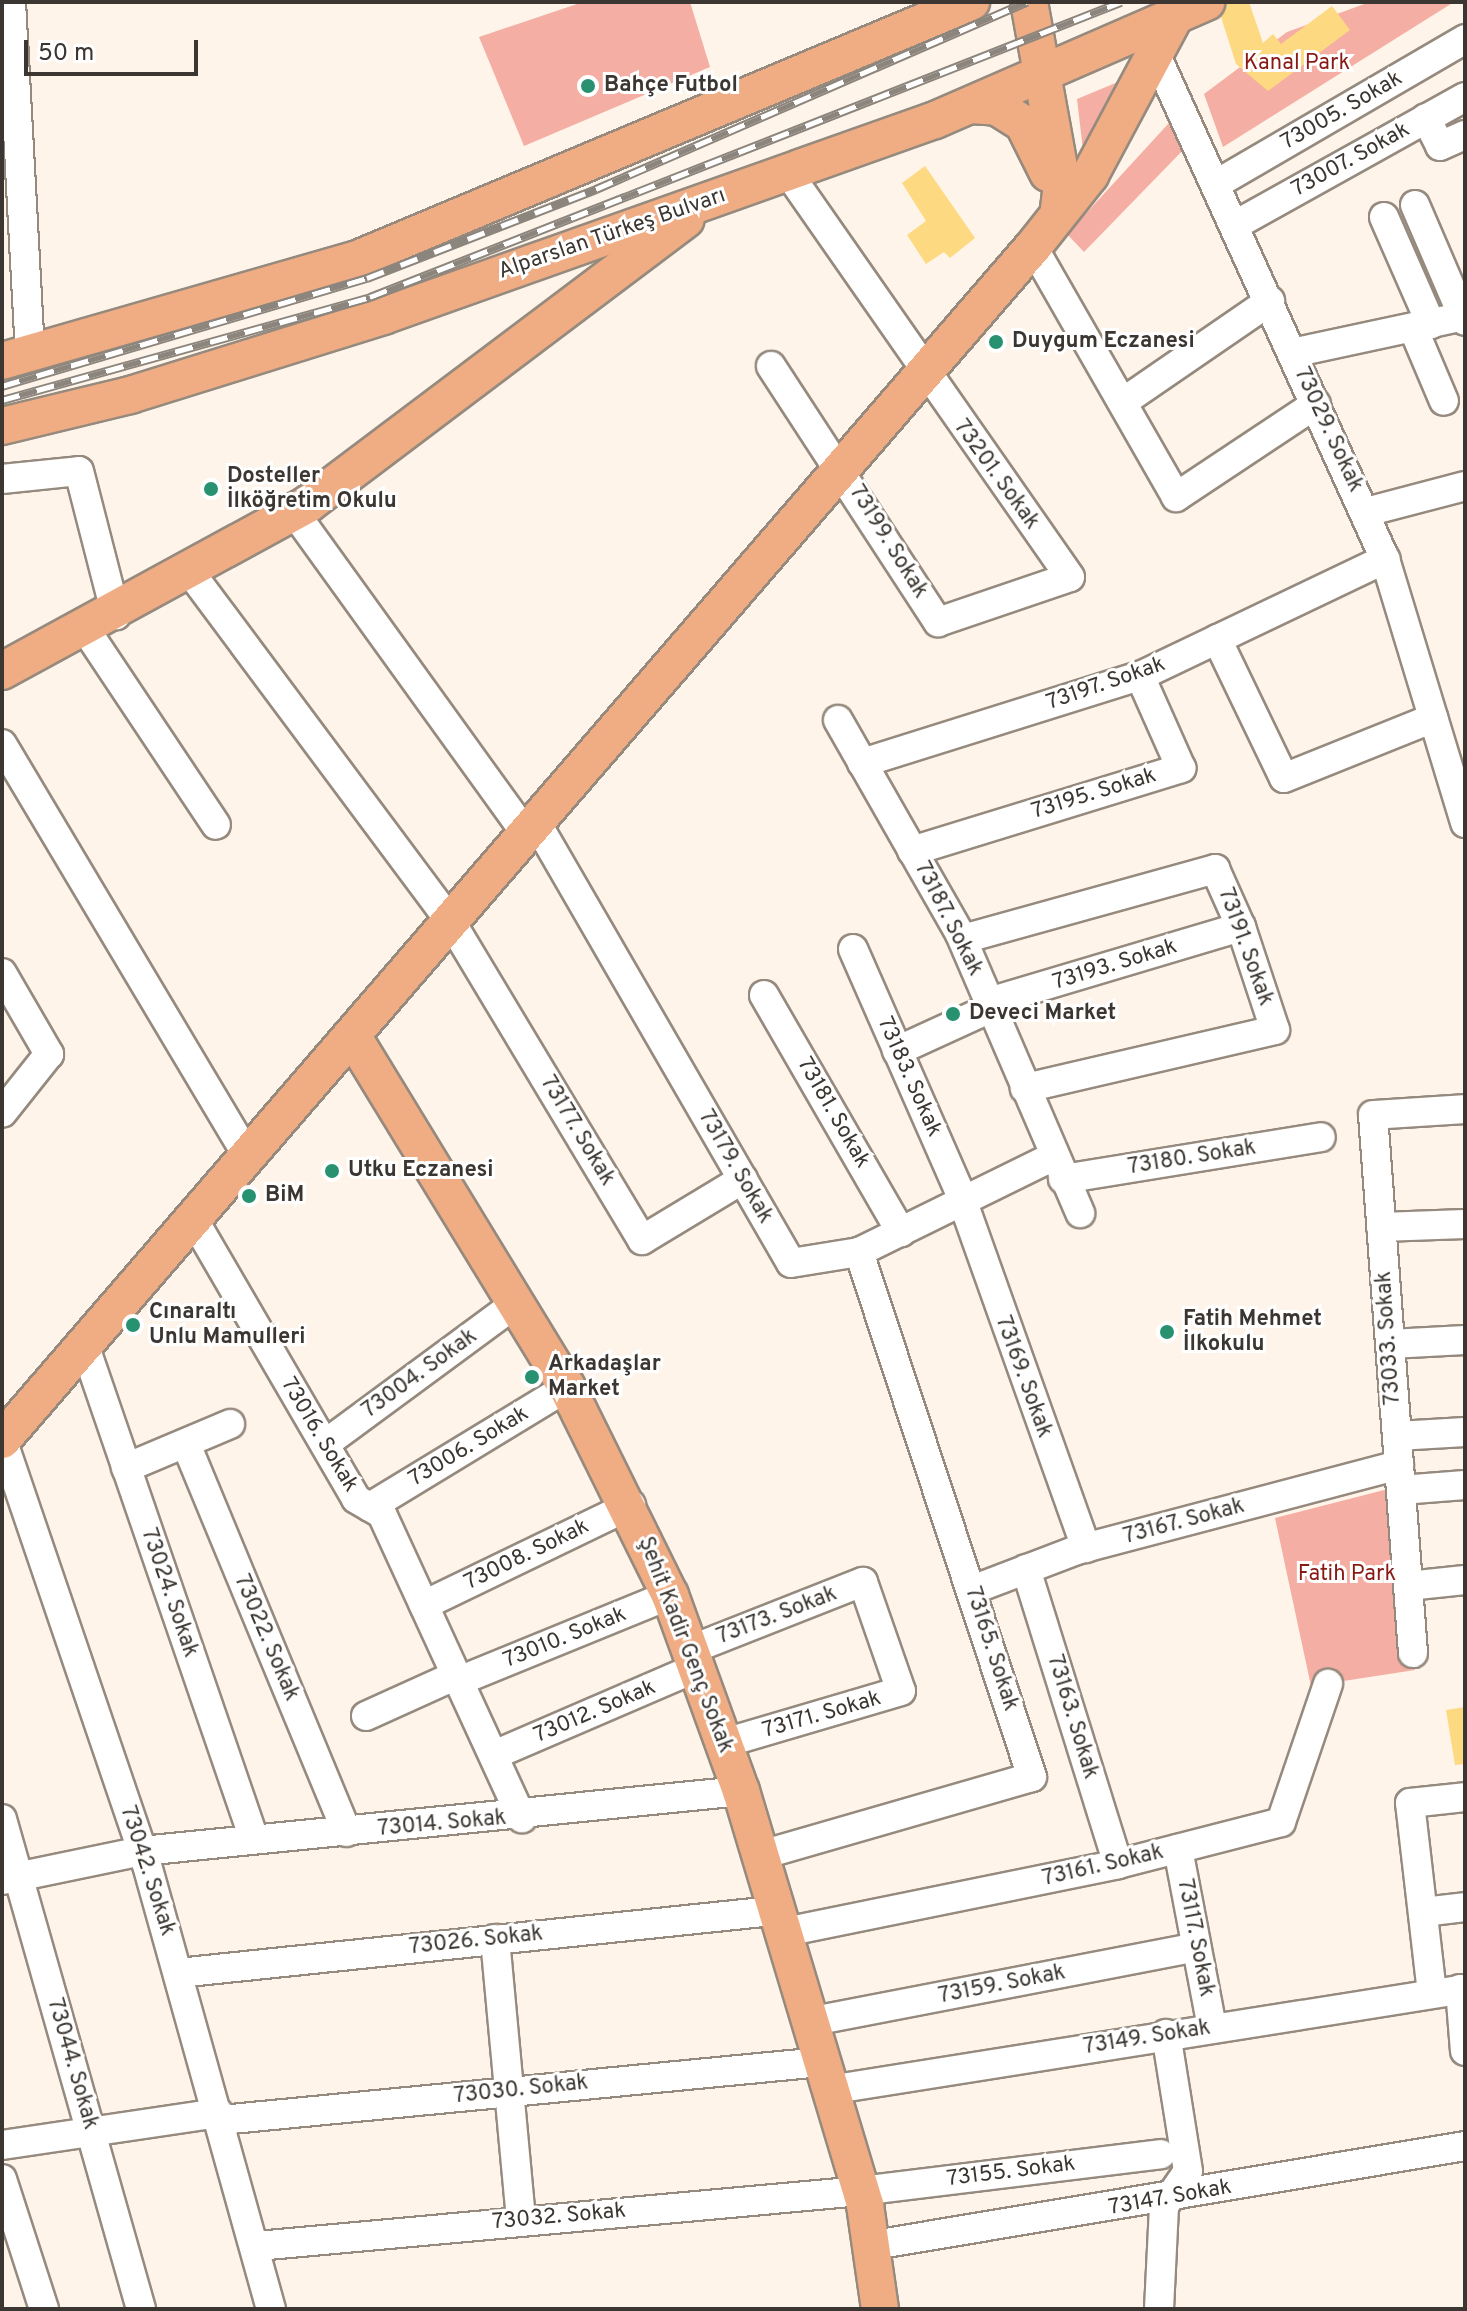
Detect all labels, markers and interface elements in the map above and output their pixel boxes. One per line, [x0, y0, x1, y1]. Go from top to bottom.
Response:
scale bar [28, 24, 202, 74]
text: 50 m [38, 39, 94, 69]
park label: Kanal Park [1244, 51, 1350, 77]
street label: 73005. Sokak [1277, 66, 1407, 156]
place label: Bahçe Futbol [604, 73, 738, 99]
marker: Bahçe Futbol [579, 77, 597, 95]
street label: 73007. Sokak [1288, 117, 1414, 203]
street label: Alparslan Türkeş Bulvarı [495, 183, 729, 285]
place label: Duygum Eczanesi [1012, 329, 1195, 355]
marker: Duygum Eczanesi [987, 333, 1005, 351]
street label: 73029. Sokak [1288, 363, 1368, 497]
street label: 73201. Sokak [947, 415, 1045, 535]
place label: Dosteller İlköğretim Okulu [227, 463, 397, 514]
marker: Dosteller İlköğretim Okulu [202, 480, 220, 498]
street label: 73199. Sokak [843, 481, 933, 603]
street label: 73197. Sokak [1043, 651, 1169, 717]
street label: 73195. Sokak [1028, 763, 1160, 825]
street label: 73187. Sokak [908, 857, 988, 981]
street label: 73191. Sokak [1212, 885, 1278, 1009]
street label: 73193. Sokak [1050, 934, 1180, 996]
place label: Deveci Market [969, 1001, 1116, 1027]
marker: Deveci Market [944, 1005, 962, 1023]
street label: 73183. Sokak [871, 1013, 947, 1141]
street label: 73181. Sokak [791, 1053, 875, 1173]
street label: 73177. Sokak [534, 1071, 620, 1191]
street label: 73179. Sokak [692, 1106, 778, 1228]
street label: 73180. Sokak [1126, 1135, 1258, 1181]
place label: Utku Eczanesi [348, 1158, 494, 1184]
marker: Utku Eczanesi [323, 1162, 341, 1180]
place label: BiM [265, 1183, 304, 1209]
marker: BiM [240, 1187, 258, 1205]
street label: 73033. Sokak [1371, 1270, 1407, 1406]
place label: Cınaraltı Unlu Mamulleri [149, 1299, 306, 1350]
place label: Fatih Mehmet İlkokulu [1183, 1306, 1322, 1358]
street label: 73169. Sokak [989, 1313, 1057, 1441]
marker: Cınaraltı Unlu Mamulleri [124, 1316, 142, 1334]
marker: Fatih Mehmet İlkokulu [1158, 1323, 1176, 1341]
street label: 73004. Sokak [357, 1324, 483, 1424]
place label: Arkadaşlar Market [548, 1351, 661, 1402]
marker: Arkadaşlar Market [523, 1368, 541, 1386]
street label: 73016. Sokak [274, 1373, 364, 1497]
street label: 73006. Sokak [404, 1401, 534, 1493]
street label: 73167. Sokak [1121, 1493, 1247, 1551]
street label: 73008. Sokak [460, 1514, 594, 1596]
street label: 73024. Sokak [135, 1525, 203, 1661]
street label: Şehit Kadir Genç Sokak [632, 1533, 738, 1757]
park label: Fatih Park [1298, 1562, 1396, 1588]
street label: 73022. Sokak [228, 1571, 304, 1705]
street label: 73173. Sokak [713, 1581, 841, 1651]
street label: 73165. Sokak [959, 1584, 1023, 1714]
street label: 73010. Sokak [500, 1601, 630, 1675]
street label: 73163. Sokak [1041, 1652, 1103, 1782]
street label: 73012. Sokak [530, 1675, 660, 1749]
street label: 73171. Sokak [760, 1686, 884, 1744]
street label: 73042. Sokak [114, 1803, 180, 1939]
street label: 73014. Sokak [376, 1805, 508, 1843]
street label: 73161. Sokak [1040, 1839, 1166, 1893]
street label: 73117. Sokak [1171, 1877, 1219, 1999]
street label: 73026. Sokak [408, 1921, 544, 1961]
street label: 73159. Sokak [936, 1960, 1068, 2010]
street label: 73044. Sokak [41, 1995, 103, 2133]
street label: 73149. Sokak [1082, 2015, 1212, 2061]
street label: 73030. Sokak [452, 2070, 590, 2110]
street label: 73155. Sokak [945, 2151, 1077, 2193]
street label: 73147. Sokak [1106, 2174, 1234, 2222]
street label: 73032. Sokak [491, 2198, 627, 2236]

